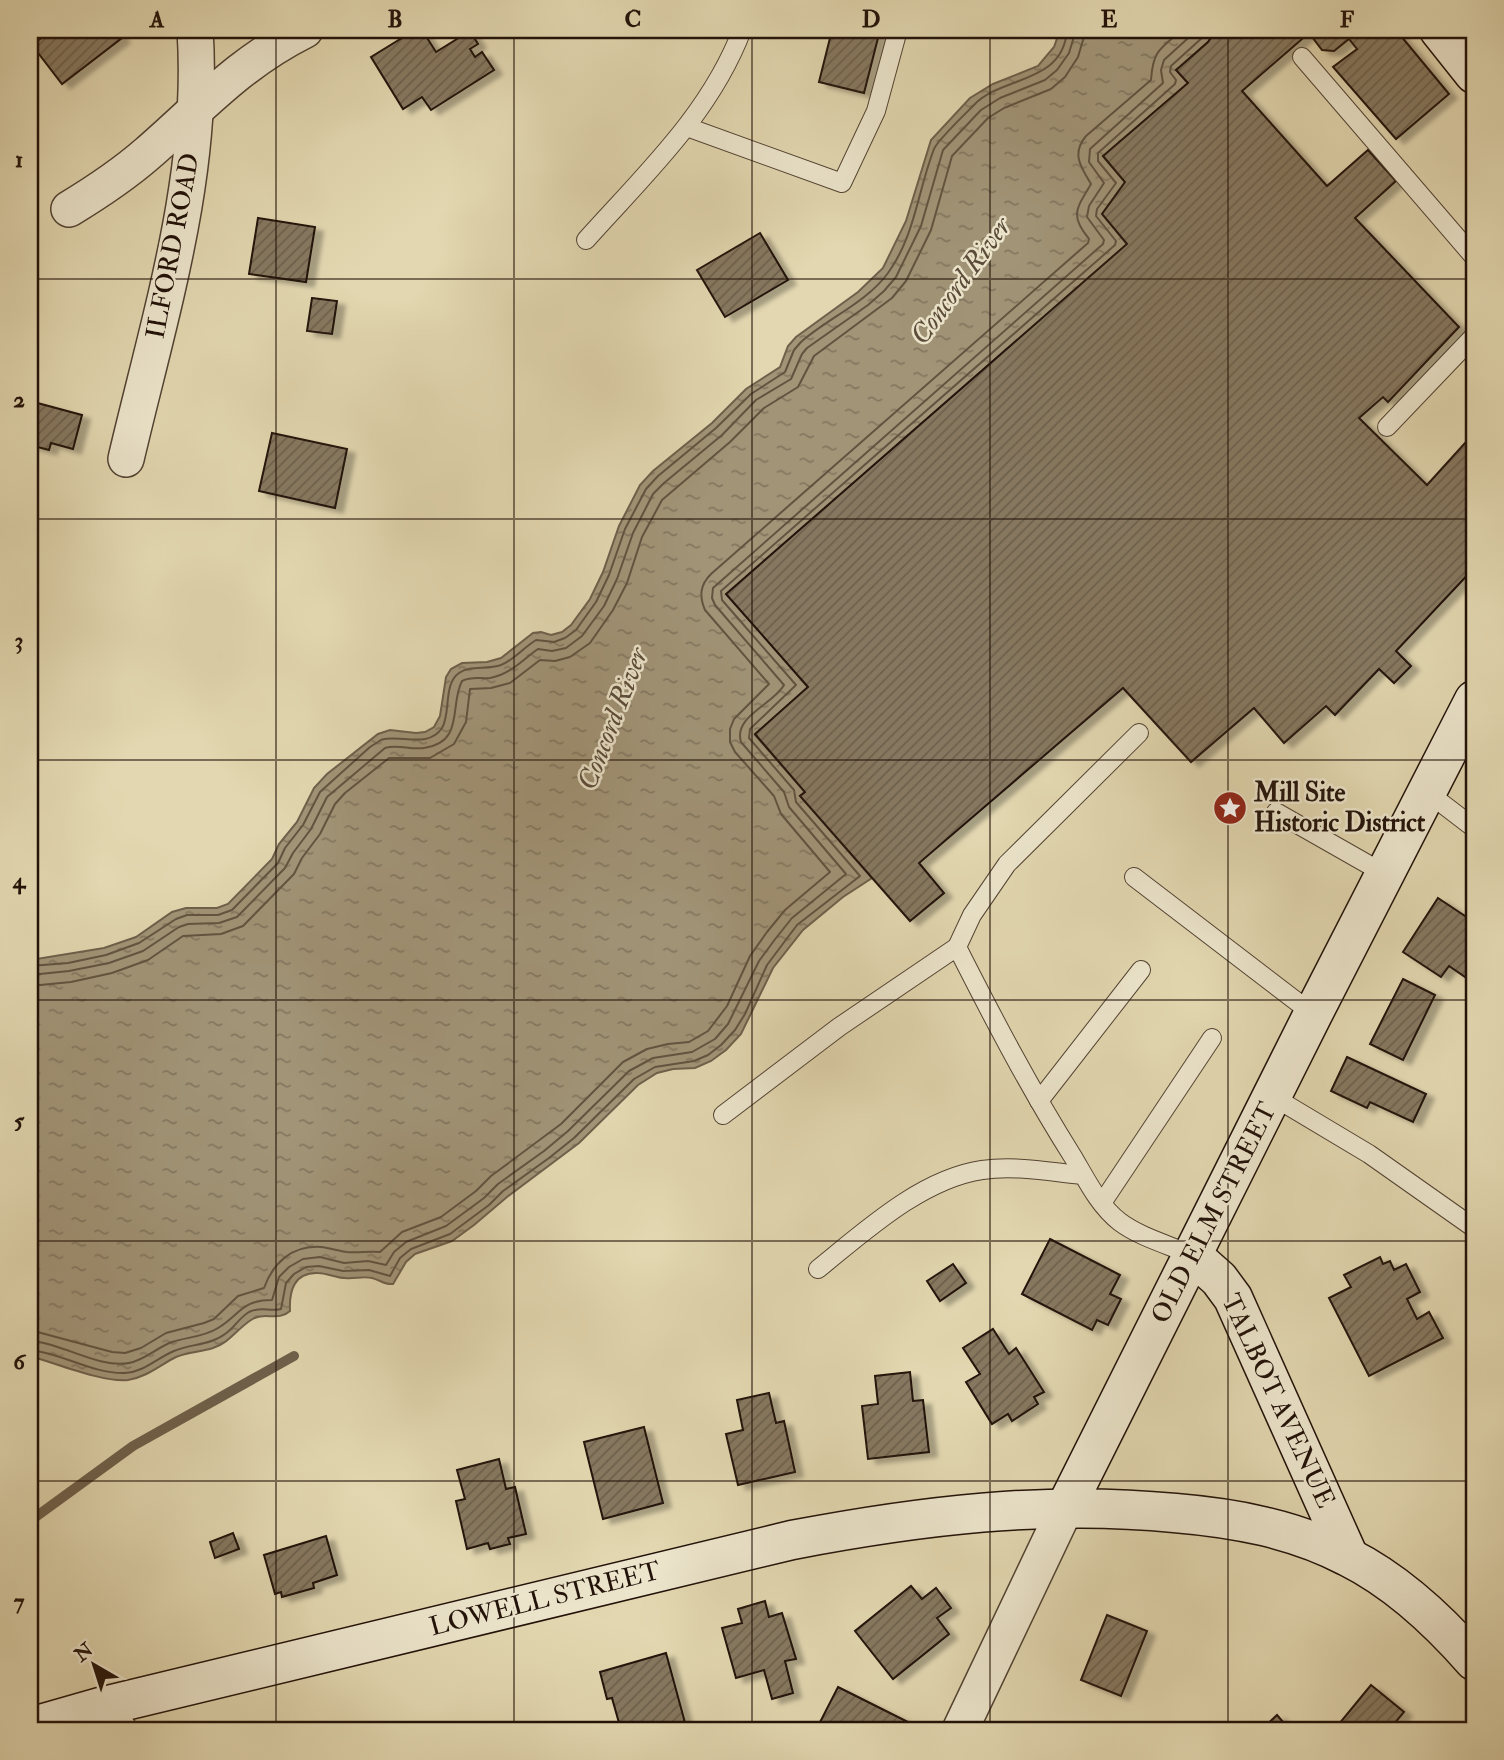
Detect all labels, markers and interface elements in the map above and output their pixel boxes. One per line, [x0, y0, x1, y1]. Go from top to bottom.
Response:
text: A [149, 5, 165, 34]
text: B [387, 5, 403, 34]
text: C [625, 5, 641, 34]
text: D [862, 5, 880, 34]
text: E [1101, 5, 1118, 34]
text: F [1340, 5, 1355, 34]
text: 1 [15, 145, 23, 174]
street label: ILFORD ROAD [139, 150, 207, 342]
water label: Concord River [903, 209, 1020, 352]
text: 2 [13, 385, 25, 414]
text: 3 [15, 626, 23, 655]
water label: Concord River [570, 642, 657, 795]
place label: Mill Site Historic District [1253, 777, 1426, 839]
place icon: Mill Site Historic District [1211, 789, 1249, 827]
text: 4 [12, 866, 27, 895]
street label: OLD ELM STREET [1144, 1097, 1284, 1329]
text: 5 [14, 1106, 25, 1135]
street label: TALBOT AVENUE [1214, 1289, 1342, 1513]
text: 6 [13, 1347, 27, 1376]
street label: LOWELL STREET [426, 1555, 664, 1643]
text: 7 [14, 1587, 25, 1616]
north arrow [60, 1630, 130, 1700]
text: N [69, 1637, 99, 1668]

